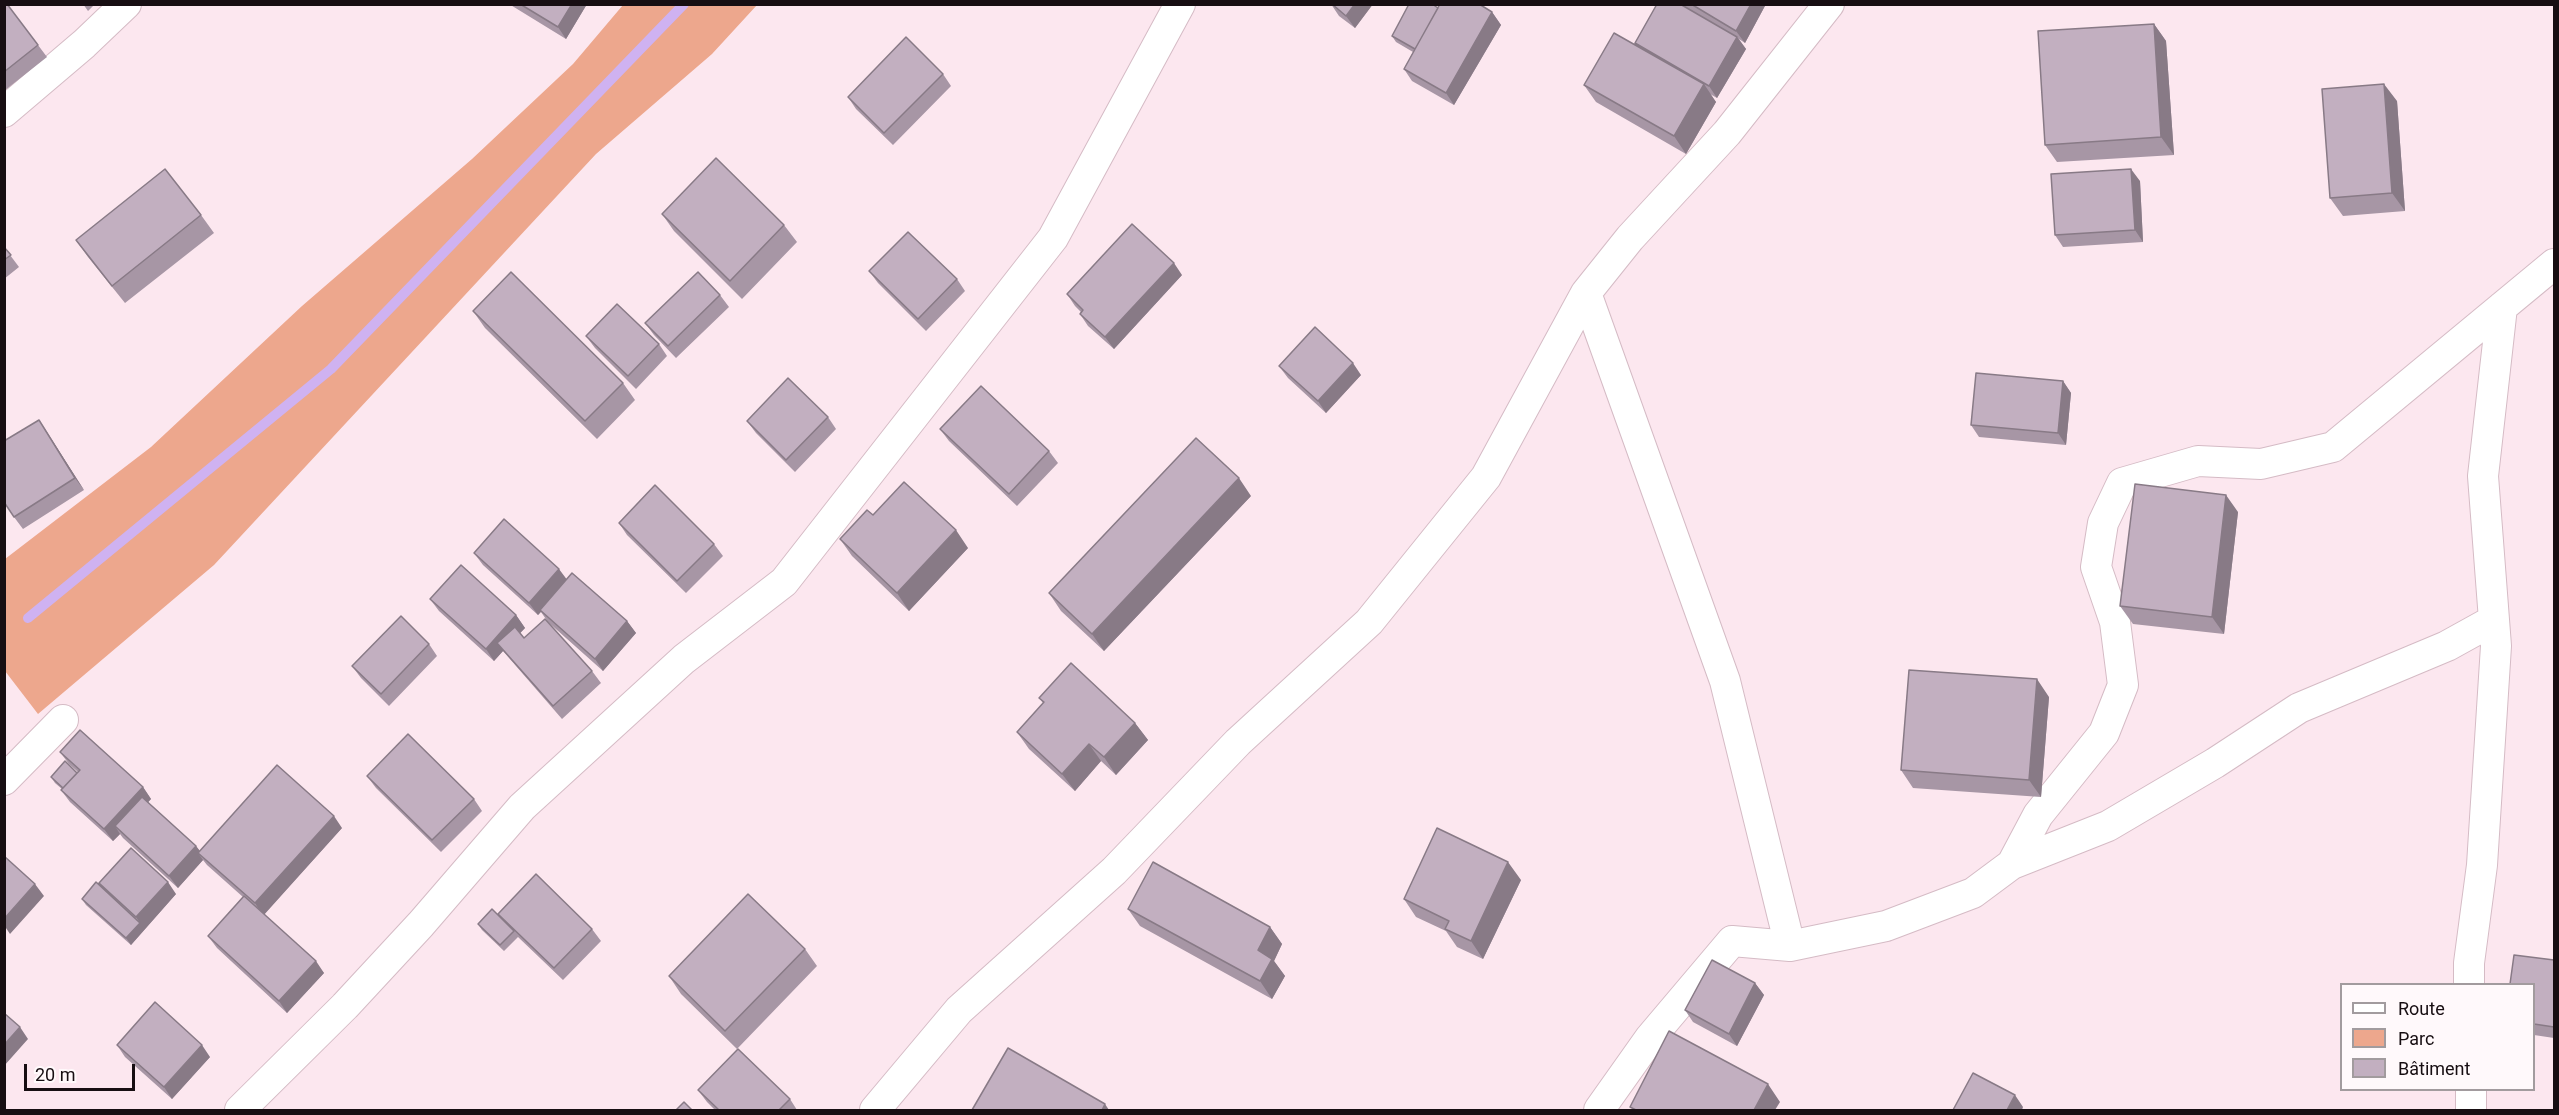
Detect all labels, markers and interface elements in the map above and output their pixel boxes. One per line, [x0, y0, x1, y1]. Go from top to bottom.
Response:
legend [2340, 983, 2535, 1091]
text: Route [2398, 998, 2445, 1019]
text: Parc [2398, 1028, 2434, 1049]
scale bar [27, 1052, 138, 1090]
text: Bâtiment [2398, 1058, 2470, 1079]
text: 20 m [35, 1064, 75, 1085]

